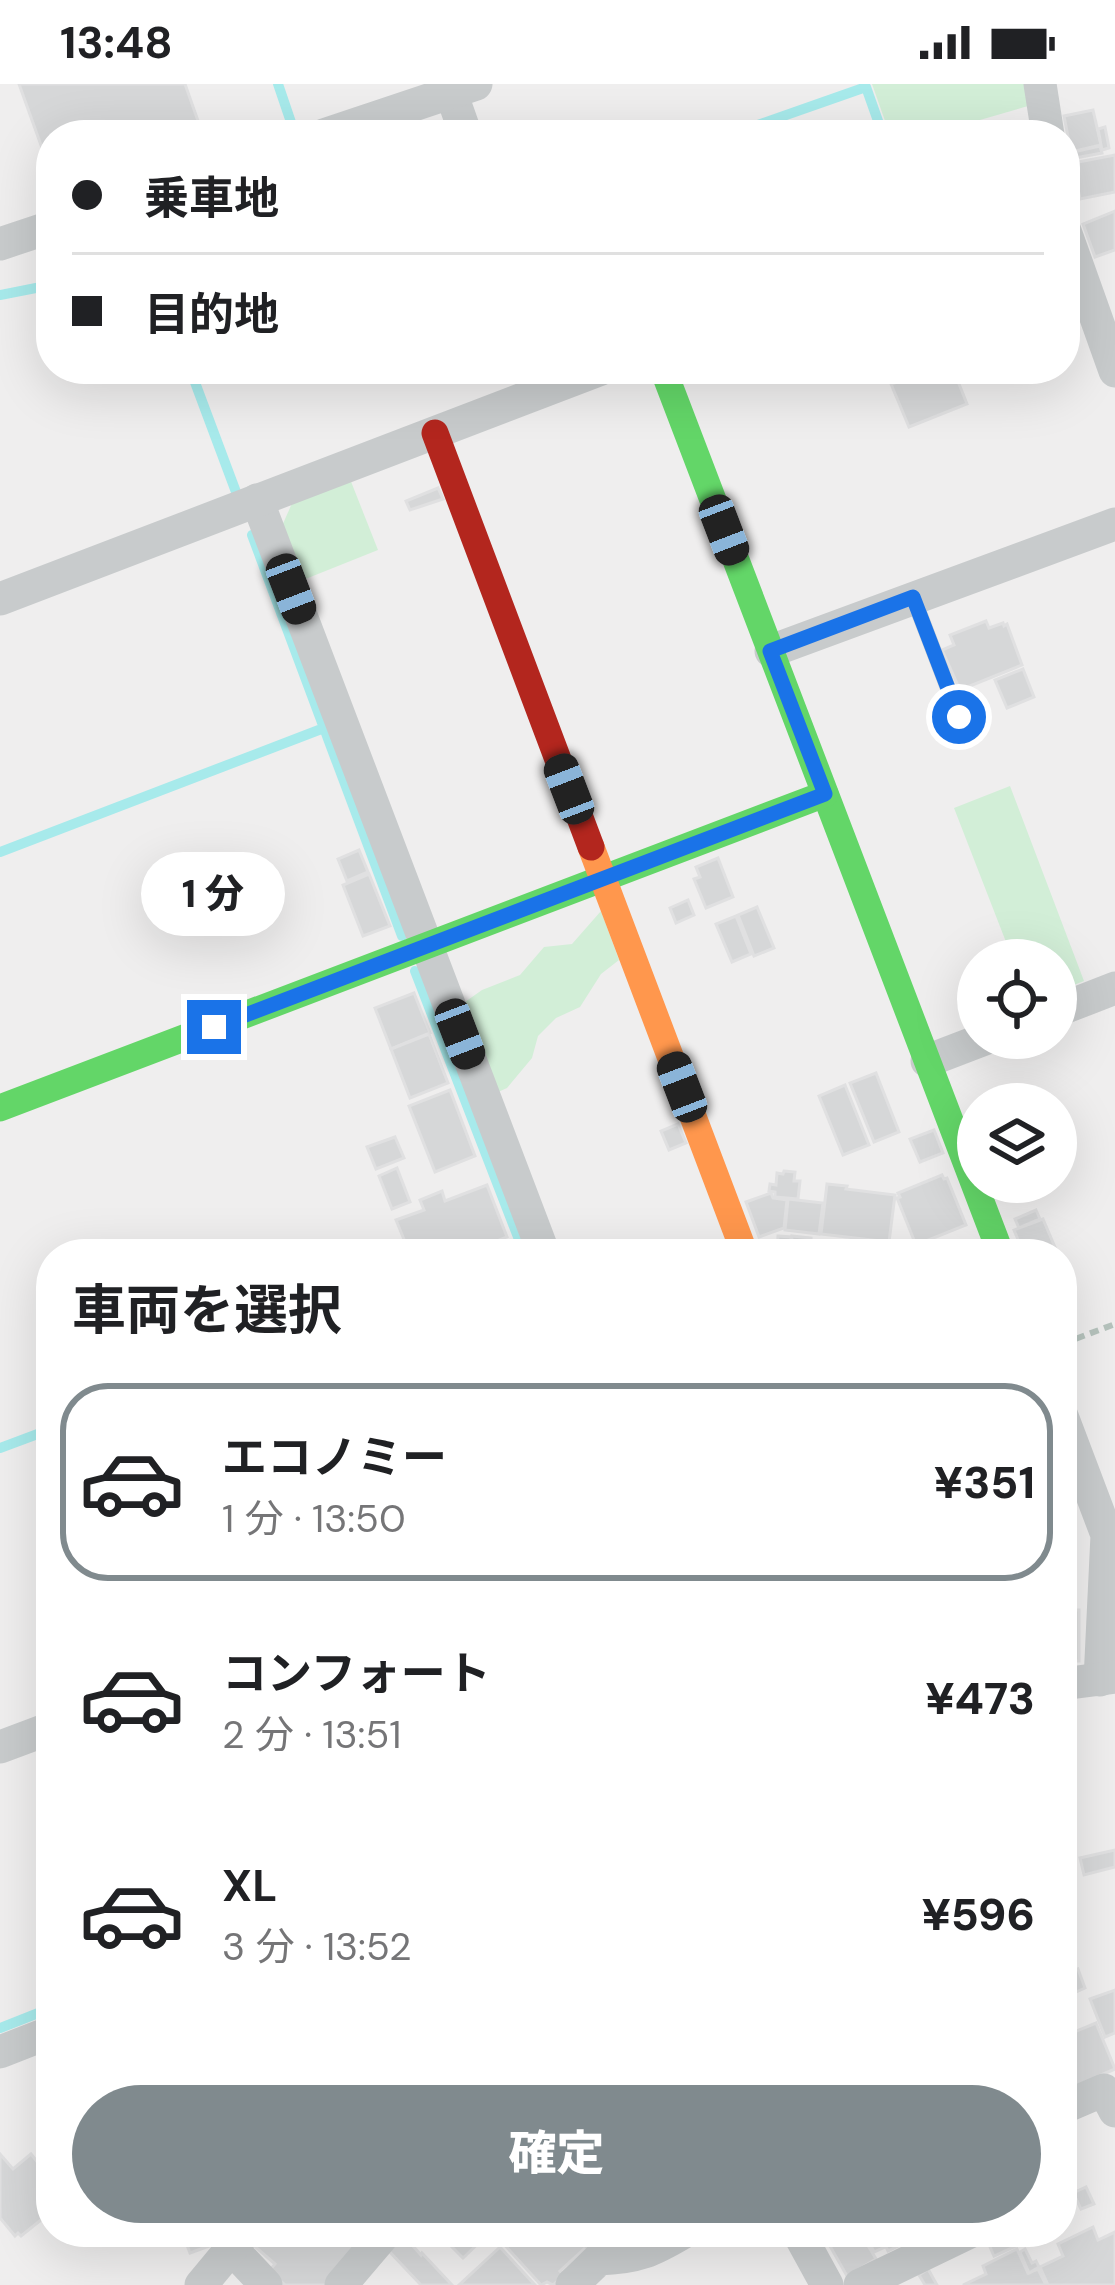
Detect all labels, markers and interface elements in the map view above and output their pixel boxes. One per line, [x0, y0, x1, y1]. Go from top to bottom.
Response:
text: 13:48 [60, 13, 173, 72]
text: 乗車地 [144, 169, 279, 228]
text: 目的地 [144, 285, 279, 344]
car [694, 490, 754, 570]
car [261, 549, 321, 629]
route start [932, 690, 986, 744]
car [539, 749, 599, 829]
callout: 1 分 [142, 853, 286, 937]
text: 1 分 [182, 868, 244, 919]
map controls [957, 939, 1077, 1203]
button: locate [957, 939, 1077, 1059]
car [430, 994, 490, 1074]
route end [187, 1000, 241, 1054]
car [652, 1047, 712, 1127]
button: layers [957, 1083, 1077, 1203]
text: 車両を選択 [72, 1275, 342, 1346]
icon: car [78, 1428, 186, 1536]
text: エコノミー [222, 1428, 447, 1487]
text: ¥351 [934, 1453, 1035, 1512]
text: 1 分 · 13:50 [222, 1493, 406, 1544]
icon: car [78, 1644, 186, 1752]
text: コンフォート [222, 1644, 491, 1703]
text: ¥473 [925, 1669, 1035, 1728]
text: 2 分 · 13:51 [222, 1709, 401, 1760]
text: XL [222, 1856, 277, 1915]
icon: car [78, 1860, 186, 1968]
text: ¥596 [921, 1885, 1035, 1944]
text: 3 分 · 13:52 [222, 1921, 412, 1972]
button: 確定 [72, 2085, 1041, 2223]

